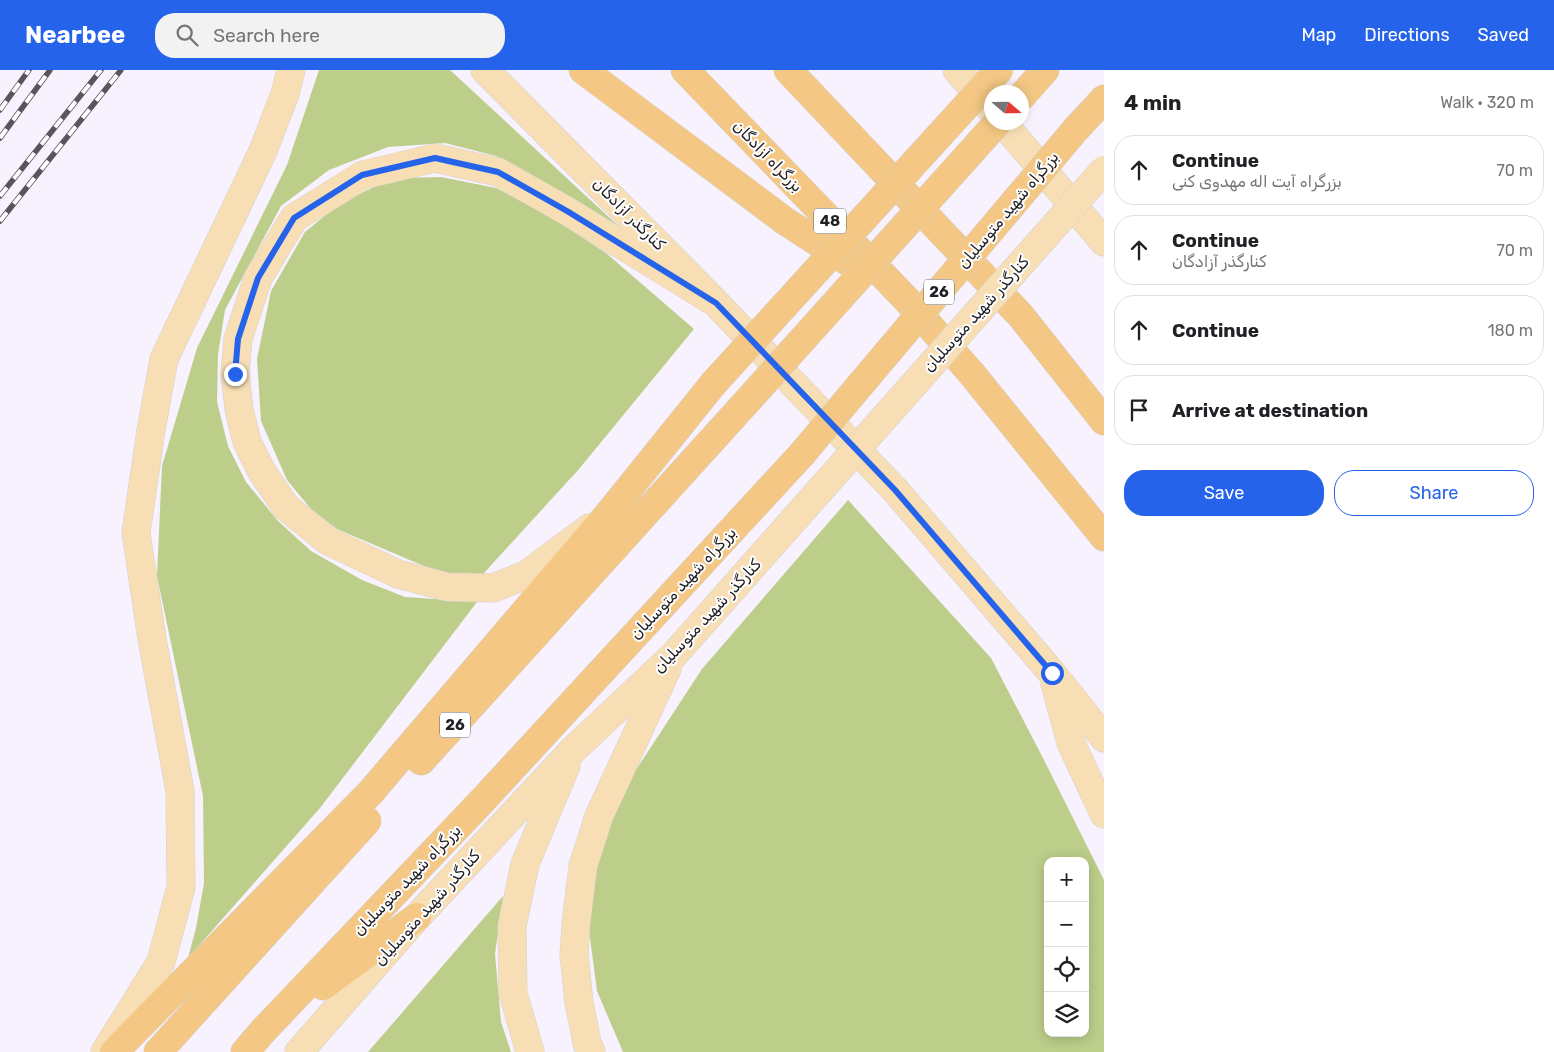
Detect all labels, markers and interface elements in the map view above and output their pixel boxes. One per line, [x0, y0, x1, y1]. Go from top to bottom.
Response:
search box [155, 13, 505, 58]
text: Nearbee [25, 21, 125, 49]
icon: search [173, 21, 201, 49]
text: Search here [213, 24, 320, 47]
text: Map [1301, 24, 1336, 46]
text: Directions [1364, 24, 1450, 46]
text: Saved [1478, 24, 1529, 46]
north arrow [984, 85, 1029, 130]
text: 4 min [1124, 90, 1182, 115]
text: Walk · 320 m [1440, 93, 1534, 112]
street label: بزرگراه آزادگان [728, 116, 807, 196]
street label: بزرگراه شهید متوسلیان [954, 148, 1063, 273]
text: Continue [1172, 149, 1259, 172]
icon: ahead [1125, 156, 1153, 184]
text: 70 m [1496, 161, 1533, 180]
text: بزرگراه آیت اله مهدوی کنی [1172, 172, 1342, 191]
street label: کنارگذر آزادگان [588, 174, 670, 255]
road number: 48 [814, 208, 846, 234]
text: Continue [1172, 229, 1259, 252]
icon: ahead [1125, 236, 1153, 264]
text: 70 m [1496, 241, 1533, 260]
street label: کنارگذر شهید متوسلیان [919, 252, 1034, 376]
text: کنارگذر آزادگان [1172, 252, 1266, 271]
road number: 26 [924, 280, 954, 304]
icon: ahead [1125, 316, 1153, 344]
text: Continue [1172, 319, 1259, 342]
text: 180 m [1488, 321, 1533, 340]
route end [224, 363, 247, 386]
icon: arrive [1125, 396, 1153, 424]
text: Arrive at destination [1172, 399, 1368, 422]
button: Save [1124, 470, 1324, 516]
button: Share [1334, 470, 1534, 516]
street label: بزرگراه شهید متوسلیان [626, 523, 741, 644]
street label: کنارگذر شهید متوسلیان [649, 554, 766, 678]
route start [1041, 662, 1064, 685]
road number: 26 [440, 712, 470, 738]
street label: بزرگراه شهید متوسلیان [349, 821, 466, 940]
street label: کنارگذر شهید متوسلیان [370, 846, 485, 970]
map controls [1044, 857, 1089, 1037]
button: + [1044, 857, 1089, 902]
button: − [1044, 902, 1089, 947]
button: locate [1044, 947, 1089, 992]
button: layers [1044, 992, 1089, 1037]

